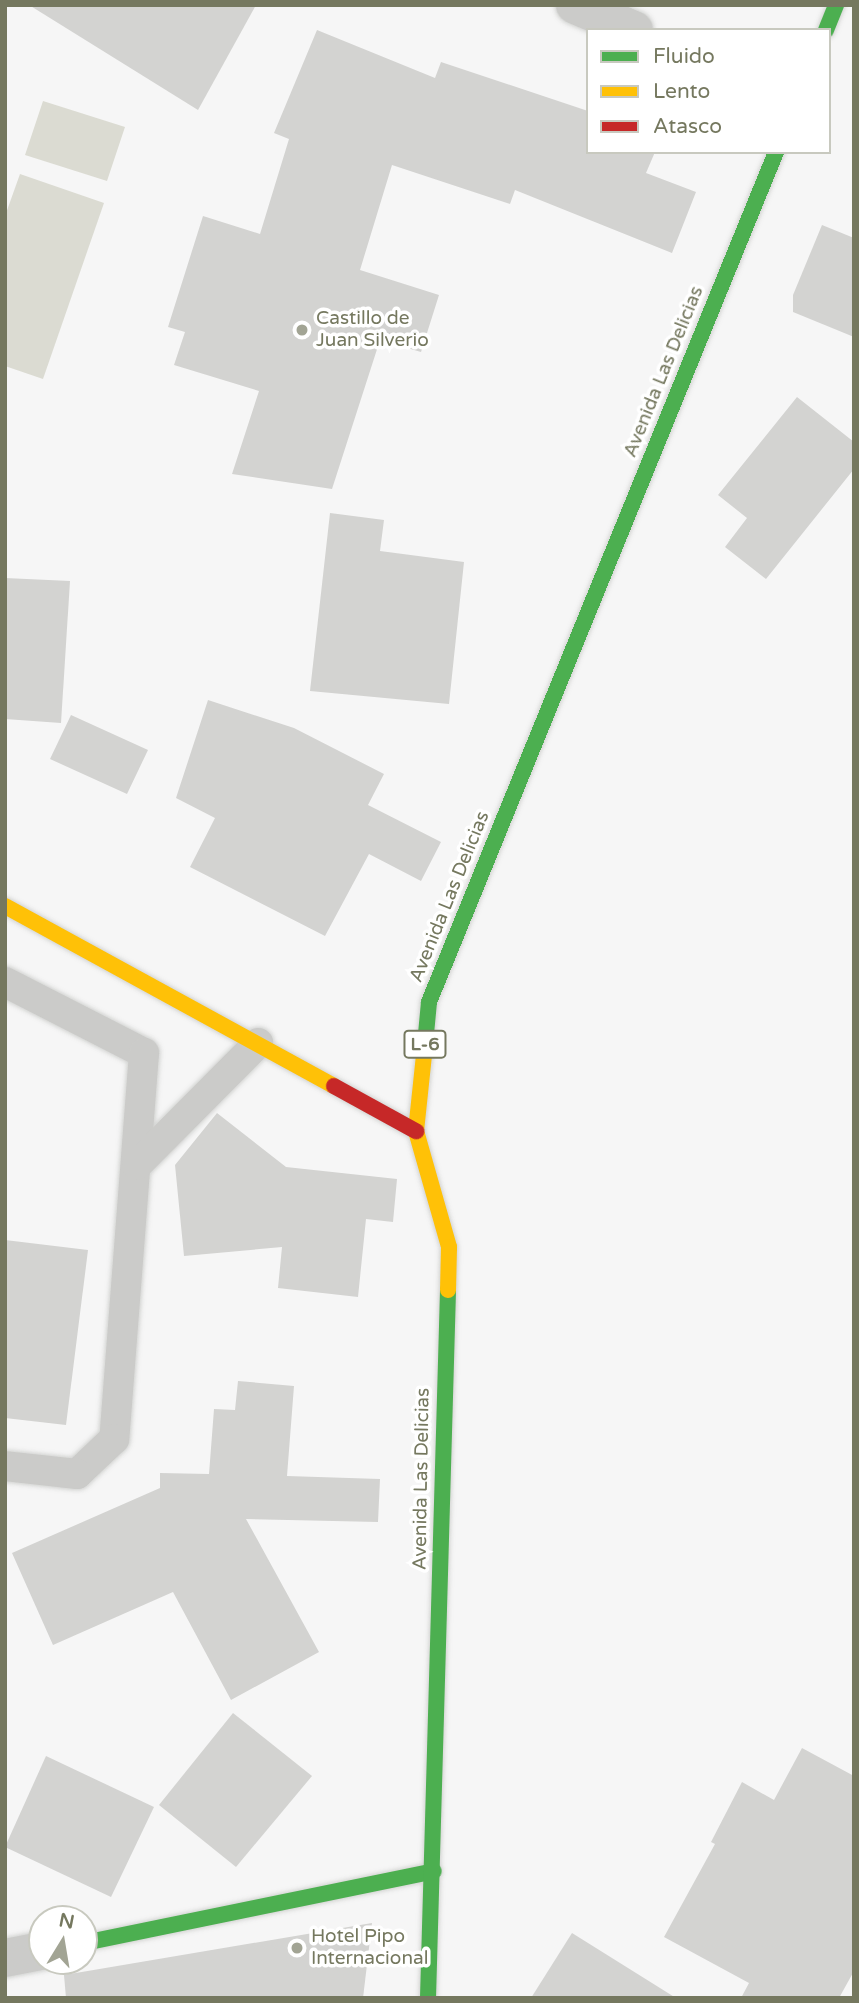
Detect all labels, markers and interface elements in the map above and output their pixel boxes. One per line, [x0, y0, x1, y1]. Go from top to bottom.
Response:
legend [586, 28, 831, 154]
text: Fluido [653, 44, 715, 69]
text: Lento [653, 79, 710, 104]
text: Atasco [653, 114, 722, 139]
street label: Avenida Las Delicias [619, 283, 709, 461]
place label: Castillo de Juan Silverio [316, 308, 429, 352]
marker: Castillo de Juan Silverio [294, 322, 310, 338]
street label: Avenida Las Delicias [405, 808, 495, 986]
road number: L-6 [402, 1030, 448, 1058]
street label: Avenida Las Delicias [409, 1388, 435, 1570]
north arrow [28, 1905, 98, 1975]
text: N [57, 1909, 76, 1934]
place label: Hotel Pipo Internacional [311, 1926, 428, 1970]
marker: Hotel Pipo Internacional [289, 1940, 305, 1956]

